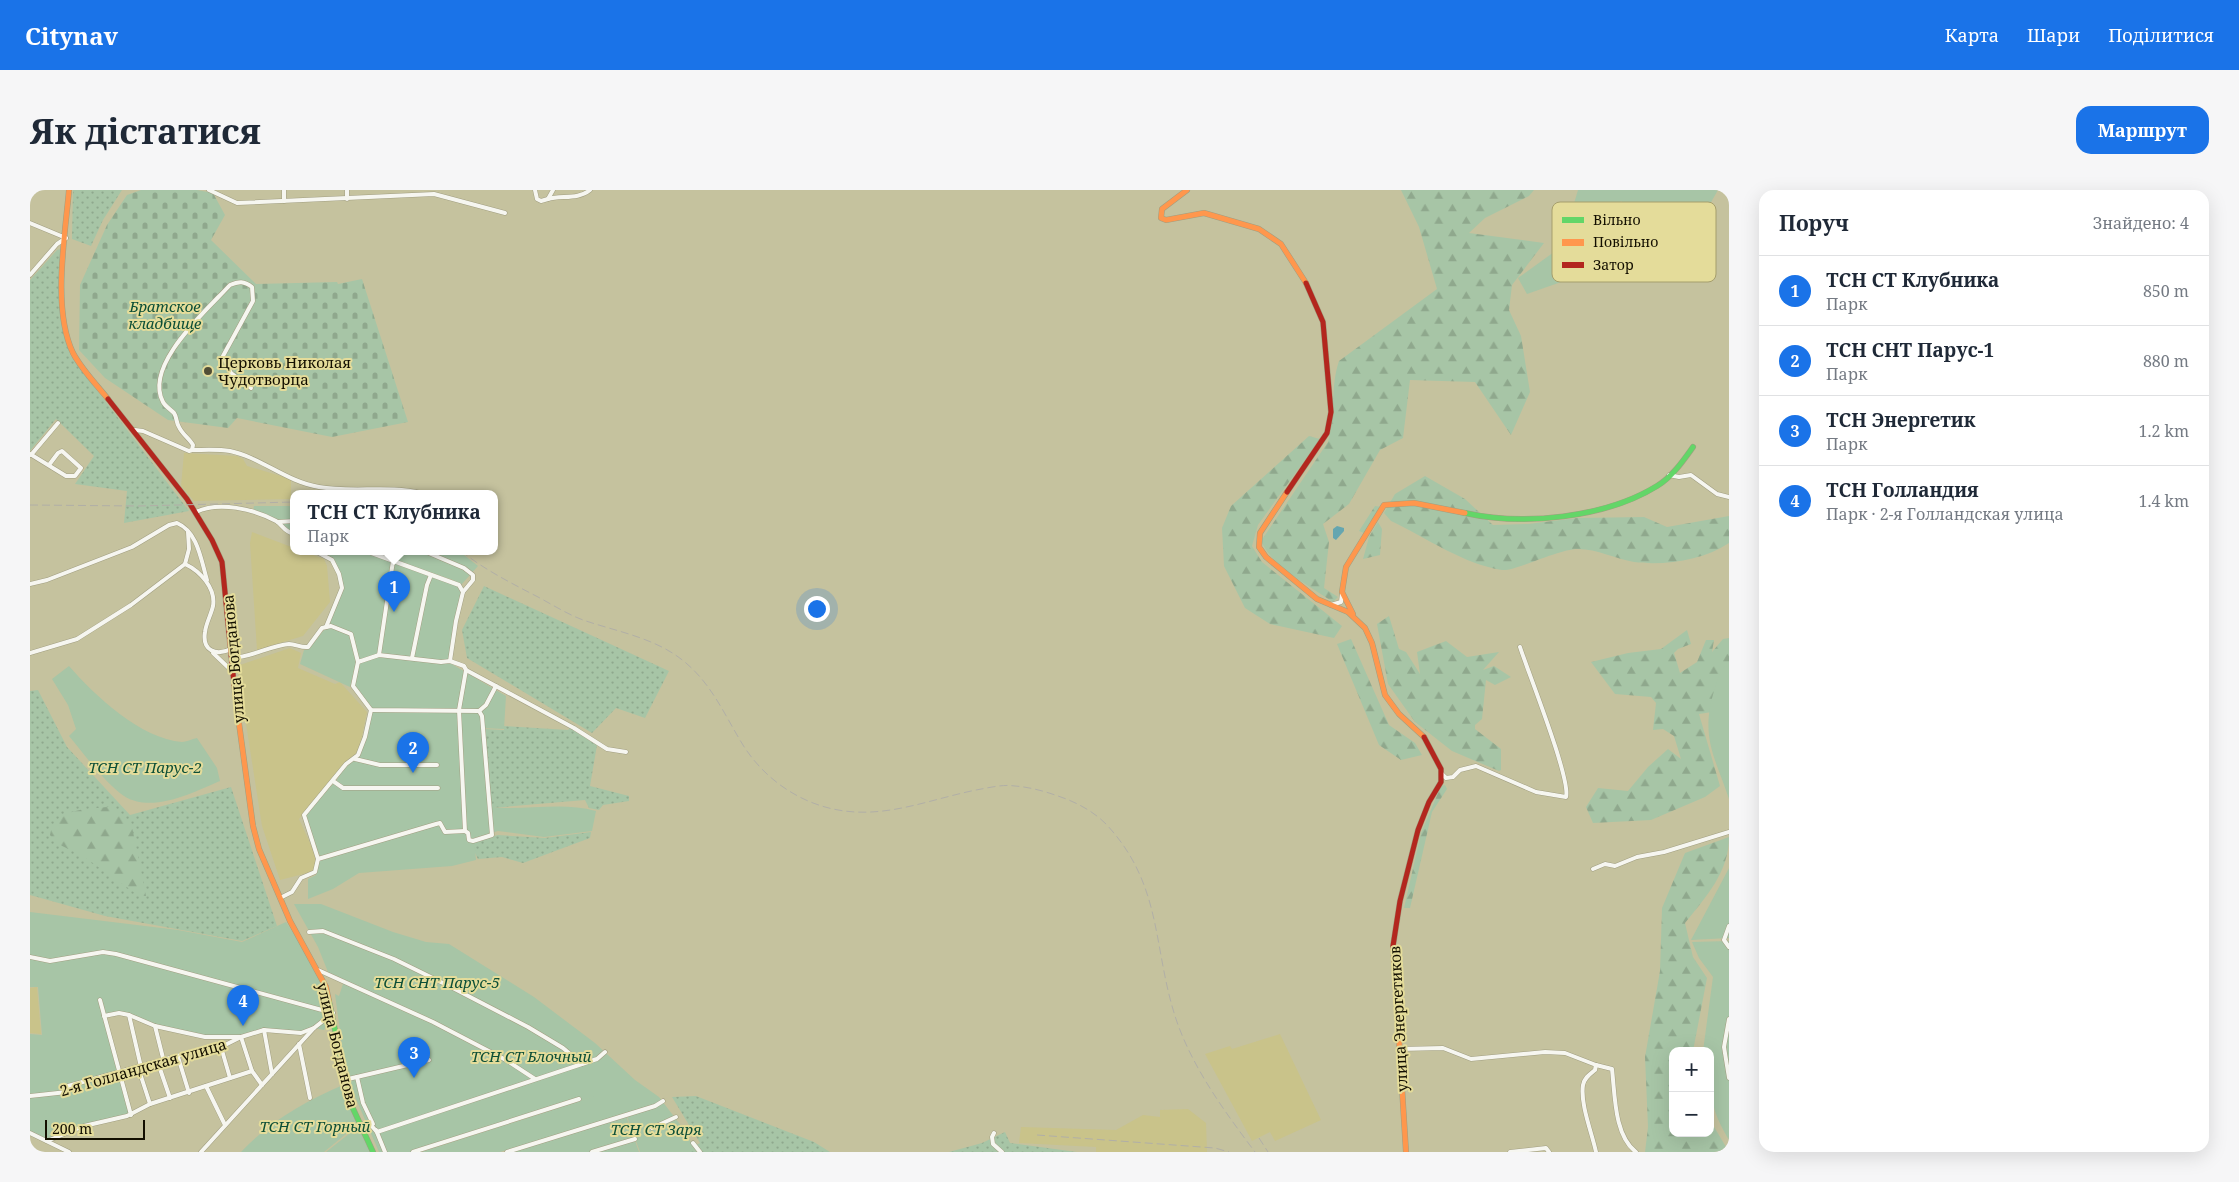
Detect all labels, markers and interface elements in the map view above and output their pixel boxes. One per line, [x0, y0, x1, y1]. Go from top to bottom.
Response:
text: Citynav [25, 19, 118, 52]
text: Карта [1945, 23, 1999, 47]
text: Шари [2027, 23, 2080, 47]
text: Поділитися [2108, 23, 2214, 47]
button: Маршрут [2076, 106, 2209, 154]
text: Як дістатися [30, 107, 261, 154]
legend [1552, 202, 1716, 282]
text: Поруч [1779, 209, 1849, 237]
text: Вільно [1593, 210, 1641, 229]
text: Знайдено: 4 [2093, 212, 2189, 234]
text: Повільно [1593, 232, 1658, 251]
text: Затор [1593, 255, 1634, 274]
text: ТСН СТ Клубника [1826, 267, 1999, 293]
text: 1 [1790, 280, 1800, 302]
text: 850 m [2143, 280, 2189, 302]
text: Парк [1826, 293, 1867, 315]
park label: Братское кладбище [128, 296, 202, 333]
text: ТСН СНТ Парус-1 [1826, 337, 1994, 363]
text: 2 [1790, 350, 1800, 372]
text: 880 m [2143, 350, 2189, 372]
place label: Церковь Николая Чудотворца [218, 352, 351, 389]
text: Парк [1826, 363, 1867, 385]
marker: Церковь Николая Чудотворца [202, 365, 214, 377]
text: ТСН Энергетик [1826, 407, 1975, 433]
text: 3 [1790, 420, 1800, 442]
text: 1.2 km [2138, 420, 2189, 442]
text: Парк [1826, 433, 1867, 455]
text: ТСН Голландия [1826, 477, 1979, 503]
popup [290, 490, 498, 555]
text: 4 [1790, 490, 1800, 512]
text: 1.4 km [2138, 490, 2189, 512]
text: ТСН СТ Клубника [307, 499, 481, 525]
text: Парк · 2-я Голландская улица [1826, 503, 2064, 525]
text: Парк [307, 525, 349, 547]
pin: 1 [378, 571, 410, 612]
street label: улица Богданова [217, 594, 249, 724]
your location [804, 596, 830, 622]
pin: 2 [397, 732, 429, 773]
park label: ТСН СТ Парус-2 [88, 757, 202, 777]
street label: улица Энергетиков [1384, 945, 1412, 1093]
park label: ТСН СНТ Парус-5 [374, 972, 500, 992]
street label: улица Богданова [313, 980, 363, 1110]
pin: 4 [227, 985, 259, 1026]
street label: 2-я Голландская улица [57, 1034, 229, 1100]
pin: 3 [398, 1037, 430, 1078]
park label: ТСН СТ Блочный [471, 1046, 591, 1066]
map controls [1669, 1047, 1714, 1137]
button: + [1669, 1047, 1714, 1092]
button: − [1669, 1092, 1714, 1137]
park label: ТСН СТ Горный [259, 1116, 371, 1136]
scale bar [45, 1117, 145, 1140]
text: 200 m [52, 1119, 92, 1138]
park label: ТСН СТ Заря [611, 1119, 702, 1139]

